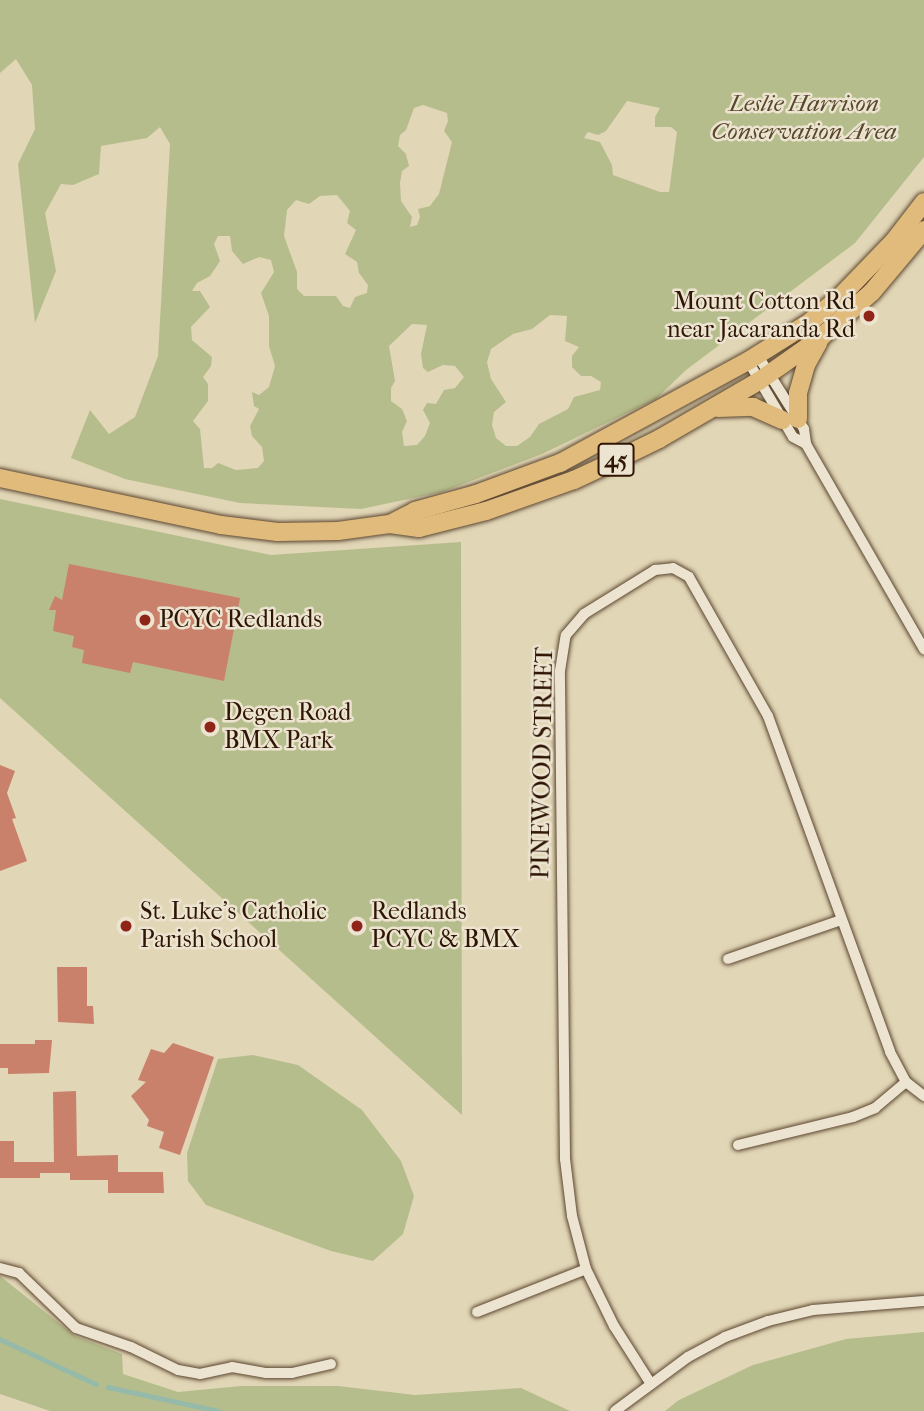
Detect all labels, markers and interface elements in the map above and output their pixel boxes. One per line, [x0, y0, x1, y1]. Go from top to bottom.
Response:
park label: Leslie Harrison Conservation Area [711, 90, 897, 146]
place label: Mount Cotton Rd near Jacaranda Rd [667, 288, 855, 344]
marker: Mount Cotton Rd near Jacaranda Rd [861, 308, 877, 324]
road number: 45 [597, 440, 635, 480]
place label: PCYC Redlands [159, 606, 322, 634]
marker: PCYC Redlands [137, 612, 153, 628]
street label: PINEWOOD STREET [527, 647, 559, 879]
place label: Degen Road BMX Park [224, 699, 351, 755]
marker: Degen Road BMX Park [202, 719, 218, 735]
place label: St. Luke's Catholic Parish School [140, 898, 327, 954]
place label: Redlands PCYC & BMX [371, 898, 520, 954]
marker: St. Luke's Catholic Parish School [118, 918, 134, 934]
marker: Redlands PCYC & BMX [349, 918, 365, 934]

